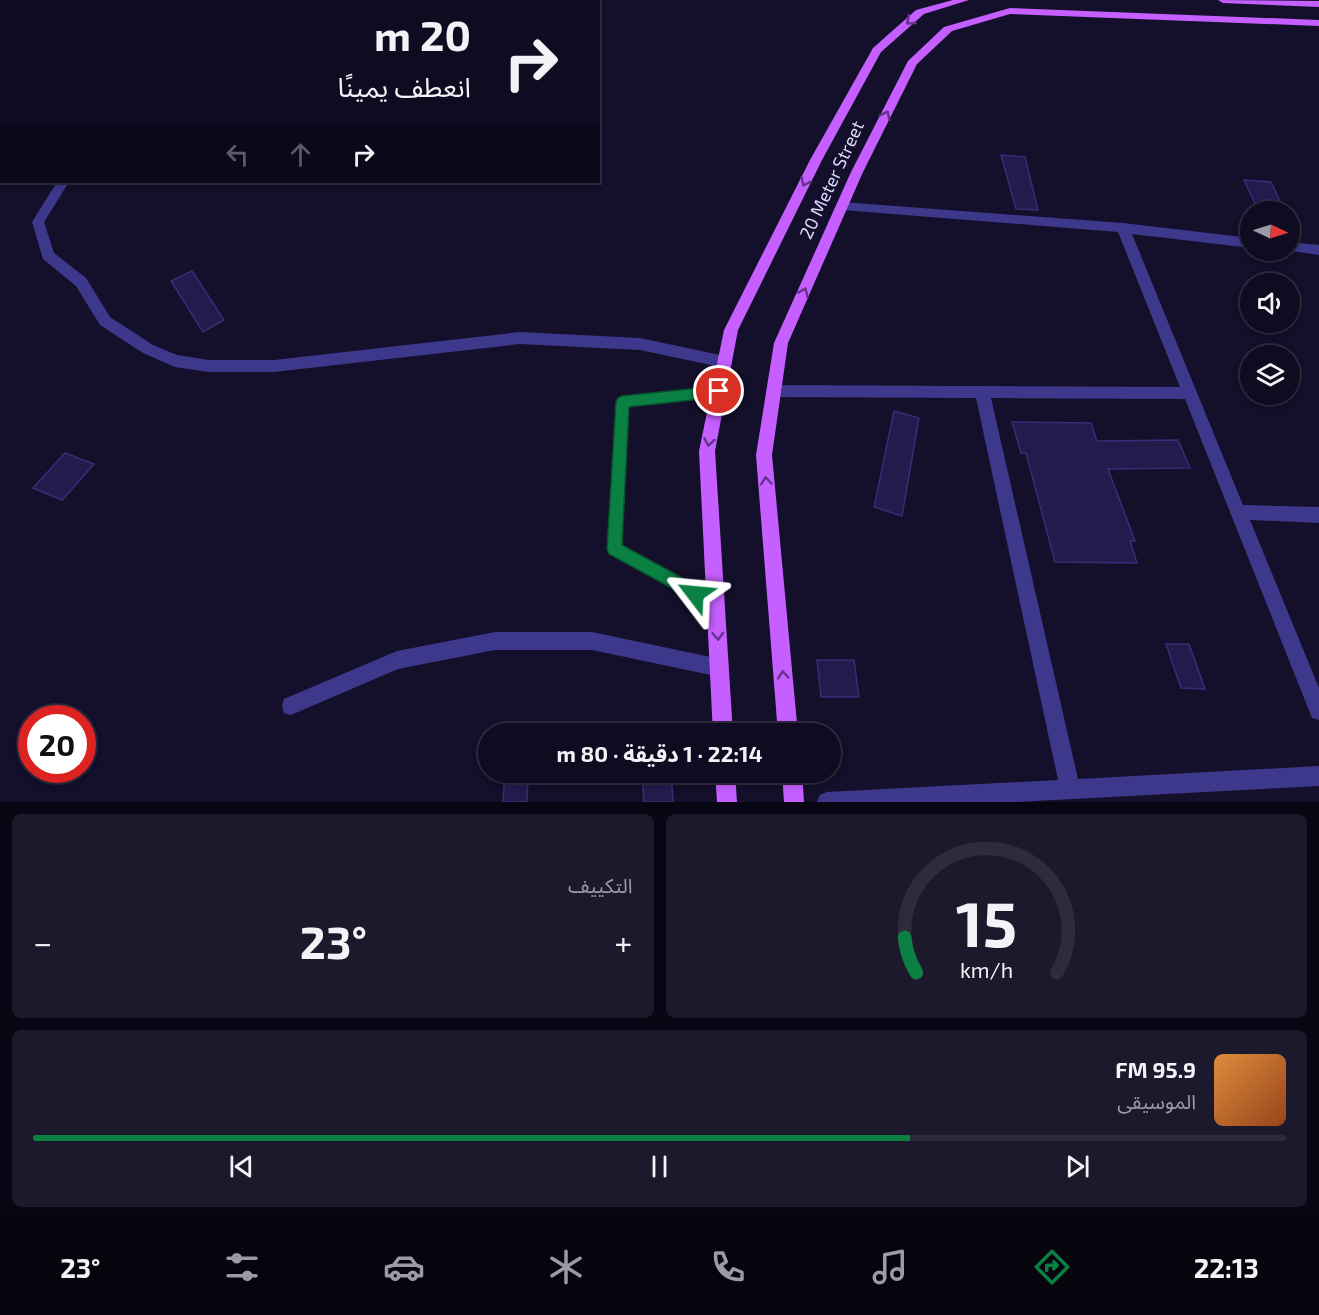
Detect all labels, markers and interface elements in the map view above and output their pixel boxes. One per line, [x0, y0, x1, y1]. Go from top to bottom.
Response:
text: 20 m [374, 9, 471, 59]
one-way arrow [906, 14, 917, 25]
icon: right [492, 24, 570, 102]
text: انعطف يمينًا [338, 70, 471, 102]
one-way arrow [878, 111, 890, 122]
street label: 20 Meter Street [794, 117, 868, 242]
icon: left [221, 138, 254, 171]
icon: ahead [284, 138, 317, 171]
icon: right [347, 138, 380, 171]
one-way arrow [800, 176, 812, 187]
north arrow [1240, 201, 1300, 261]
map controls [1240, 201, 1300, 405]
button: sound [1240, 273, 1300, 333]
one-way arrow [796, 288, 808, 299]
button: layers [1240, 345, 1300, 405]
pin [693, 365, 744, 416]
icon: arrive [702, 374, 735, 407]
one-way arrow [703, 437, 716, 447]
one-way arrow [760, 476, 773, 486]
position arrow [663, 562, 727, 626]
one-way arrow [711, 632, 724, 641]
one-way arrow [777, 671, 790, 680]
speed limit sign: 20 [18, 705, 96, 783]
text: 22:14 · 1 دقيقة · 80 m [556, 740, 763, 766]
text: التكييف [568, 873, 633, 897]
text: 15 [956, 885, 1017, 960]
text: 23° [300, 914, 367, 968]
text: − [33, 922, 52, 962]
text: + [614, 922, 632, 962]
text: km/h [960, 957, 1013, 982]
text: 95.9 FM [1115, 1056, 1196, 1082]
text: الموسيقى [1117, 1089, 1196, 1113]
icon: previous [225, 1150, 258, 1183]
icon: pause [643, 1150, 676, 1183]
icon: next [1061, 1150, 1094, 1183]
icon: filters [221, 1246, 263, 1288]
icon: car [383, 1246, 425, 1288]
icon: climate [545, 1246, 587, 1288]
icon: phone [707, 1246, 749, 1288]
icon: music [869, 1246, 911, 1288]
icon: directions [1031, 1246, 1073, 1288]
text: 23° [60, 1251, 100, 1283]
text: 22:13 [1194, 1251, 1259, 1283]

